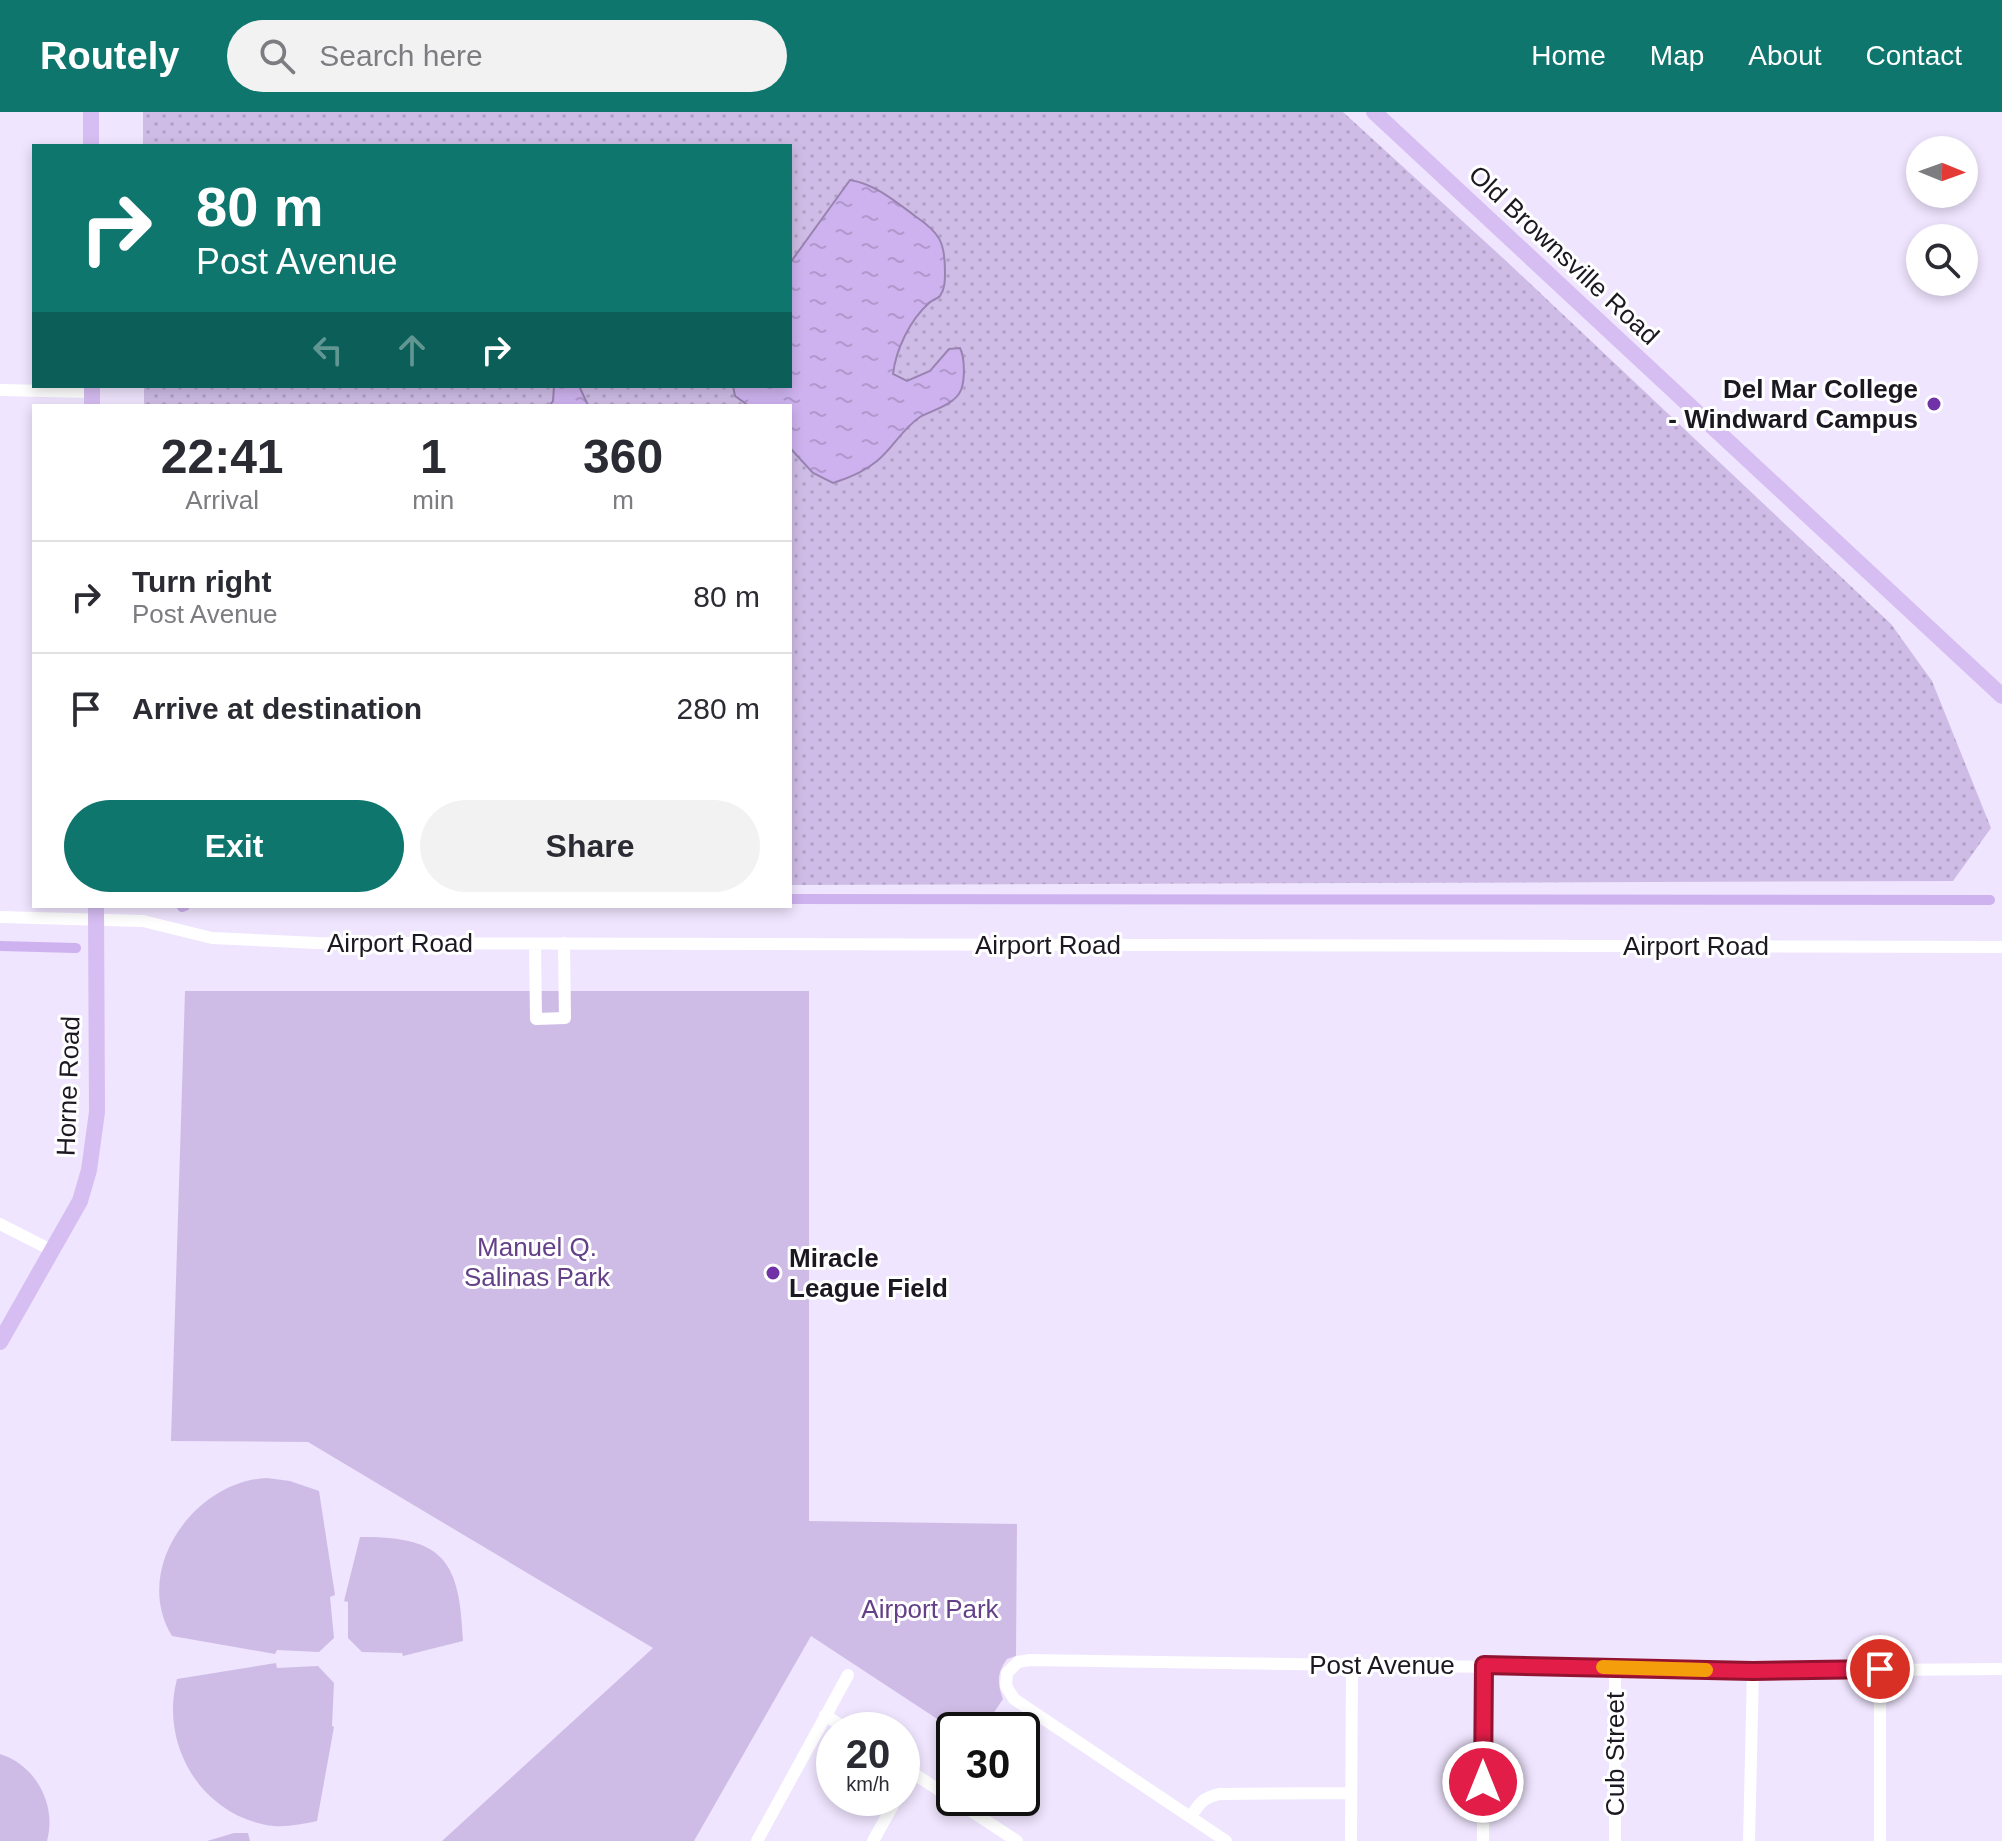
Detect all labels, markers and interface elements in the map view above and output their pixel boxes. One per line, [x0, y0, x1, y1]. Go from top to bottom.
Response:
search box [227, 20, 787, 92]
icon: search [255, 34, 299, 78]
text: Routely [40, 35, 179, 77]
text: Search here [319, 39, 483, 72]
text: Home [1531, 40, 1606, 71]
text: Map [1650, 40, 1704, 71]
text: About [1748, 40, 1822, 71]
text: Contact [1866, 40, 1962, 71]
north arrow [1906, 136, 1978, 208]
map controls [1906, 136, 1978, 296]
street label: Old Brownsville Road [1463, 159, 1665, 351]
text: 80 m [196, 175, 324, 238]
icon: right [64, 176, 168, 280]
button: search [1906, 224, 1978, 296]
text: Post Avenue [196, 241, 398, 282]
icon: left [306, 328, 350, 372]
icon: ahead [390, 328, 434, 372]
icon: right [474, 328, 518, 372]
place label: Del Mar College - Windward Campus [1668, 374, 1918, 434]
marker: Del Mar College - Windward Campus [1925, 395, 1943, 413]
text: 22:41 [161, 430, 284, 483]
text: 1 [420, 430, 447, 483]
text: 360 [583, 430, 663, 483]
text: Arrival [185, 485, 259, 515]
text: min [412, 485, 454, 515]
text: m [612, 485, 634, 515]
text: Turn right [132, 565, 271, 598]
icon: right [64, 575, 108, 619]
text: 80 m [693, 580, 760, 613]
text: Post Avenue [132, 599, 278, 629]
icon: arrive [64, 687, 108, 731]
text: Arrive at destination [132, 692, 422, 725]
text: 280 m [677, 692, 760, 725]
button: Exit [64, 800, 404, 892]
button: Share [420, 800, 760, 892]
street label: Airport Road [327, 928, 473, 958]
street label: Airport Road [975, 930, 1121, 960]
street label: Airport Road [1623, 931, 1769, 961]
street label: Horne Road [51, 1015, 85, 1157]
park label: Manuel Q. Salinas Park [464, 1232, 611, 1292]
place label: Miracle League Field [789, 1243, 948, 1303]
marker: Miracle League Field [764, 1264, 782, 1282]
park label: Airport Park [861, 1594, 1000, 1624]
pin [1846, 1635, 1914, 1703]
icon: arrive [1858, 1647, 1902, 1691]
street label: Post Avenue [1309, 1650, 1455, 1680]
street label: Cub Street [1600, 1691, 1630, 1816]
speed limit sign: 30 [936, 1712, 1040, 1816]
text: 20 [846, 1732, 890, 1776]
position arrow [1441, 1740, 1525, 1824]
text: km/h [846, 1773, 890, 1795]

